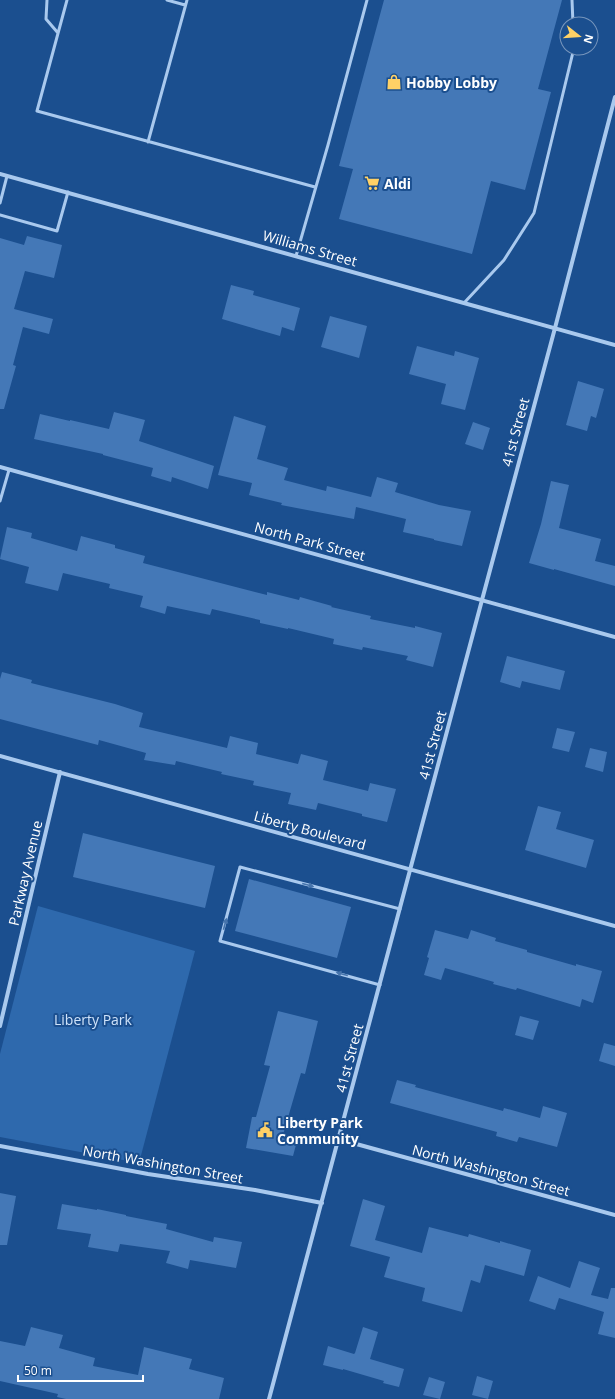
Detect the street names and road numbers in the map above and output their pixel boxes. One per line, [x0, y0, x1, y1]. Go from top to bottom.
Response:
street label: Williams Street [261, 225, 359, 271]
street label: 41st Street [497, 396, 533, 468]
street label: North Park Street [253, 517, 367, 565]
street label: 41st Street [414, 709, 450, 781]
street label: Liberty Boulevard [252, 806, 368, 854]
street label: Parkway Avenue [4, 818, 46, 927]
street label: 41st Street [331, 1022, 367, 1094]
street label: North Washington Street [410, 1140, 572, 1200]
street label: North Washington Street [81, 1141, 245, 1187]

